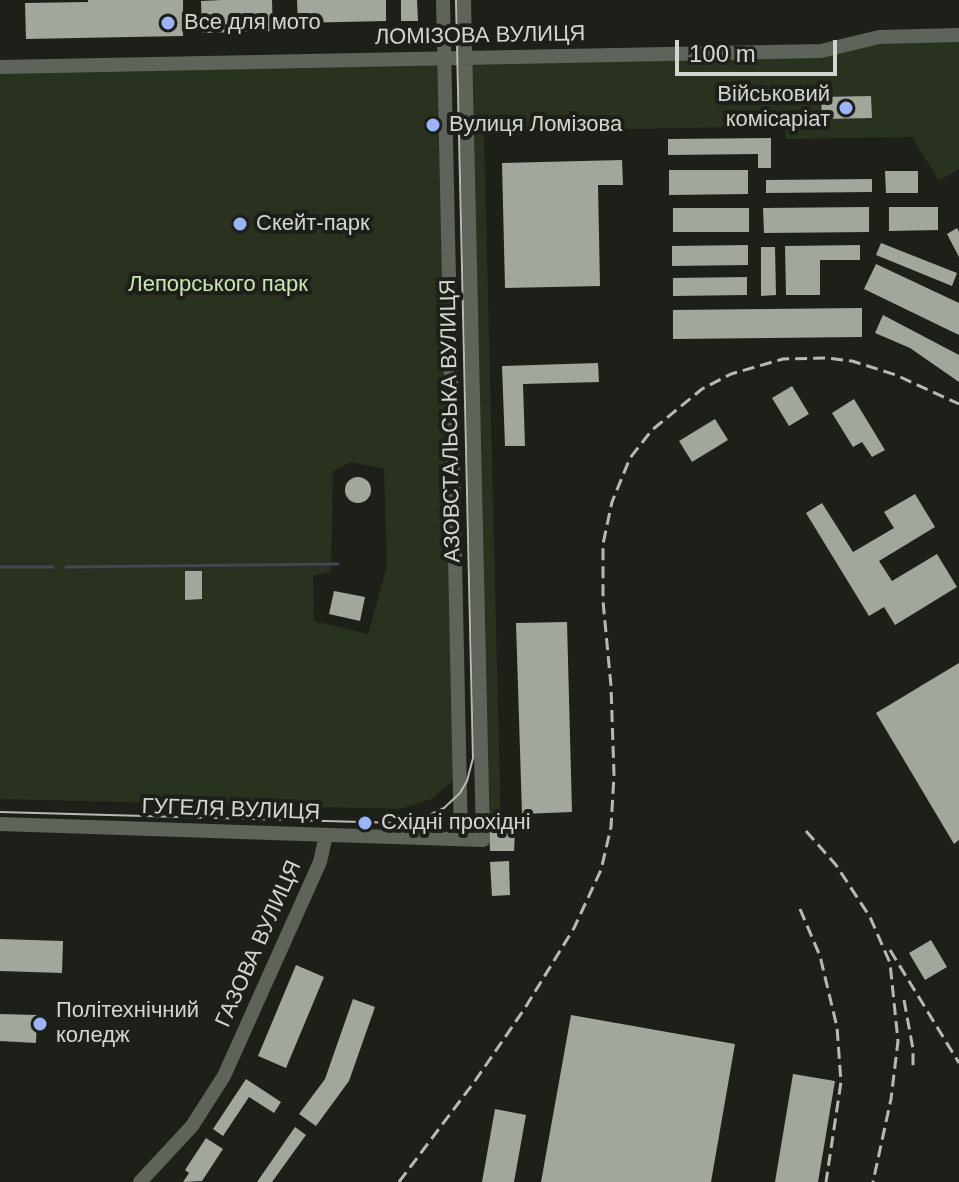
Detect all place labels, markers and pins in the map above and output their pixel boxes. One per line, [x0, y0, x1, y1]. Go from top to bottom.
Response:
place label: Все для мото [184, 10, 321, 36]
marker: Все для мото [159, 14, 177, 32]
place label: Військовий комісаріат [717, 82, 830, 134]
marker: Військовий комісаріат [837, 99, 855, 117]
place label: Вулиця Ломізова [449, 112, 622, 138]
marker: Вулиця Ломізова [424, 116, 442, 134]
place label: Скейт-парк [256, 211, 370, 237]
marker: Скейт-парк [231, 215, 249, 233]
place label: Східні прохідні [381, 810, 531, 836]
marker: Східні прохідні [356, 814, 374, 832]
place label: Політехнічний коледж [56, 998, 199, 1050]
marker: Політехнічний коледж [31, 1015, 49, 1033]

